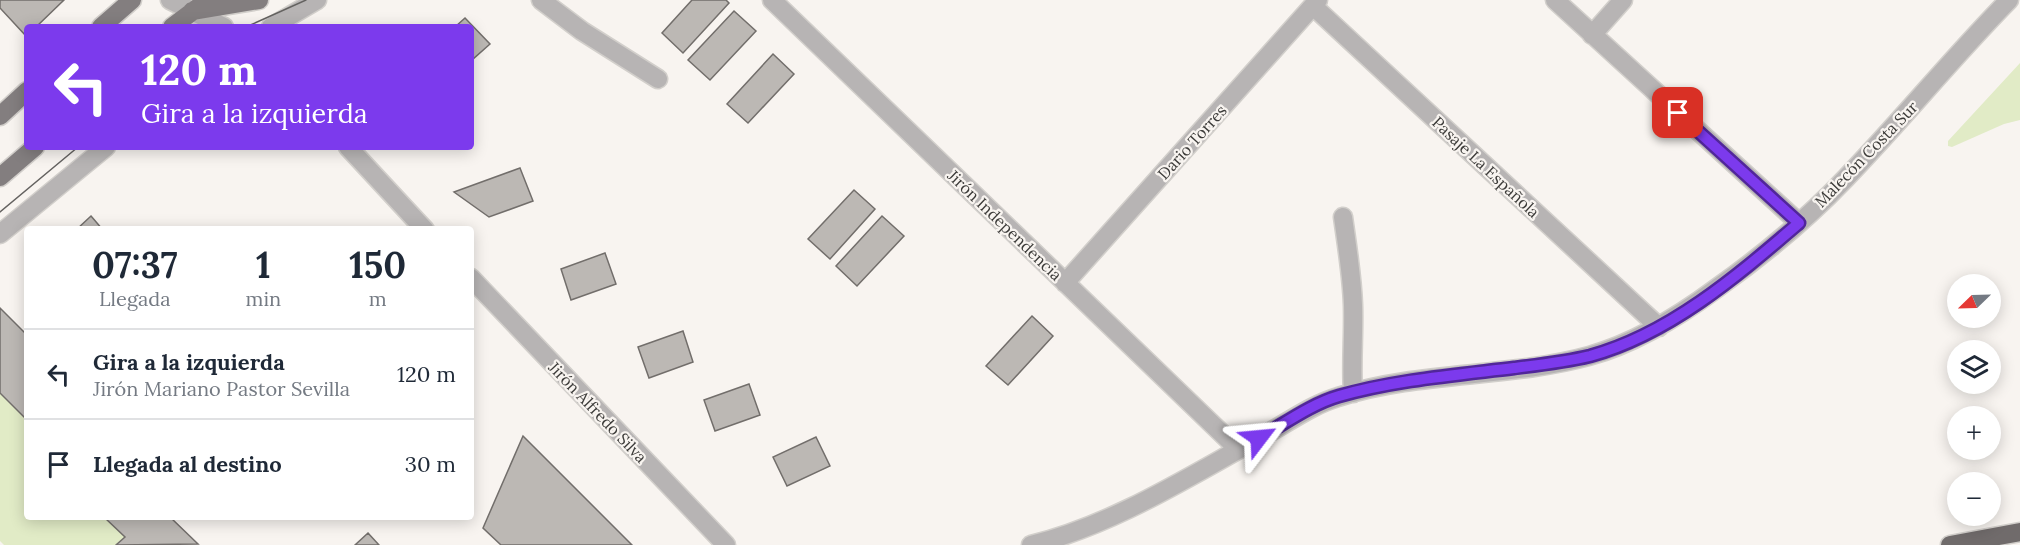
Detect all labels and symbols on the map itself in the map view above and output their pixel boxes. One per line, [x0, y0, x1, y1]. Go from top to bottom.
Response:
pin [1652, 87, 1703, 138]
street label: Malecón Costa Sur [1810, 97, 1922, 211]
street label: Dario Torres [1153, 100, 1231, 184]
street label: Pasaje La Española [1428, 112, 1544, 222]
street label: Jirón Independencia [943, 165, 1066, 285]
north arrow [1947, 274, 2001, 328]
street label: Jirón Alfredo Silva [544, 357, 651, 467]
position arrow [1227, 406, 1291, 470]

